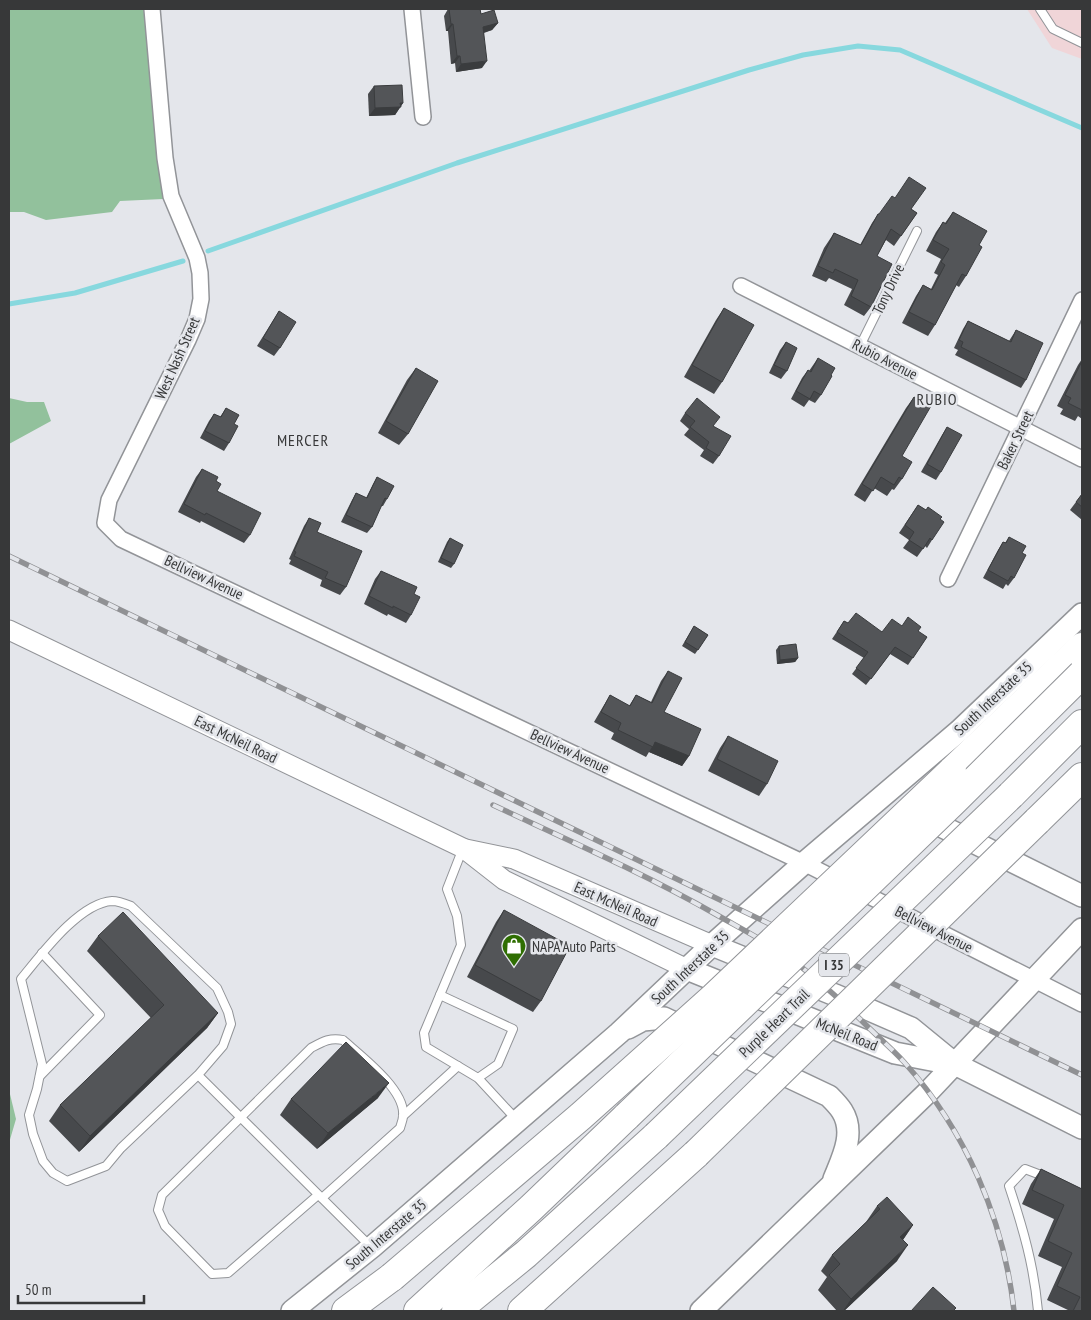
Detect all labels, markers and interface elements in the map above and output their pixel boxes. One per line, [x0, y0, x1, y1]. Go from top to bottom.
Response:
street label: Tony Drive [868, 261, 908, 317]
street label: West Nash Street [150, 314, 204, 402]
street label: Rubio Avenue [849, 334, 921, 384]
district label: RUBIO [916, 389, 958, 409]
street label: Baker Street [993, 407, 1037, 473]
district label: MERCER [277, 430, 329, 450]
street label: Bellview Avenue [162, 550, 246, 604]
street label: South Interstate 35 [950, 657, 1036, 739]
street label: East McNeil Road [192, 711, 280, 767]
street label: Bellview Avenue [528, 724, 612, 778]
street label: East McNeil Road [571, 877, 661, 931]
street label: Bellview Avenue [892, 901, 976, 957]
street label: South Interstate 35 [647, 926, 733, 1008]
shop icon: NAPA Auto Parts [501, 933, 527, 967]
place label: NAPA Auto Parts [532, 937, 616, 956]
road number: I 35 [819, 954, 849, 976]
street label: Purple Heart Trail [735, 984, 813, 1061]
street label: McNeil Road [813, 1013, 881, 1055]
street label: South Interstate 35 [342, 1195, 430, 1273]
scale bar [18, 1272, 144, 1304]
text: 50 m [25, 1280, 51, 1299]

